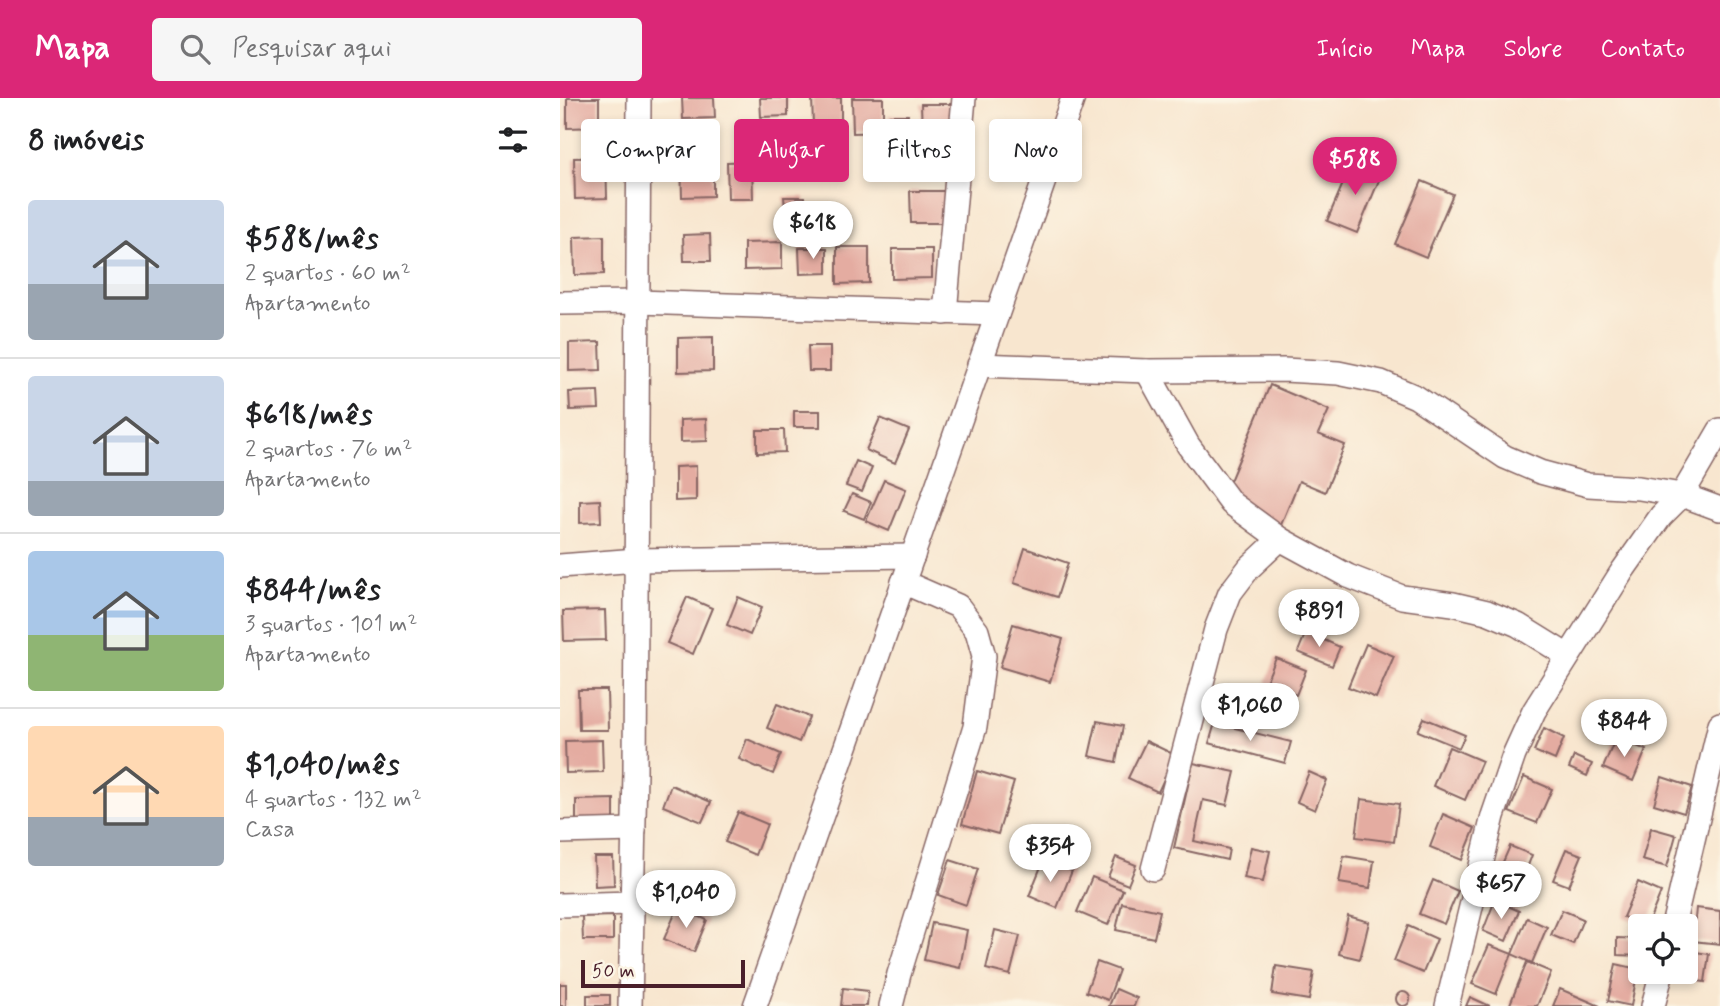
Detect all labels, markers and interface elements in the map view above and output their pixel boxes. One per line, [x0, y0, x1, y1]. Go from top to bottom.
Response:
search box [152, 18, 642, 81]
text: Mapa [35, 27, 110, 71]
icon: search [176, 30, 214, 68]
text: Pesquisar aqui [232, 32, 391, 66]
text: Início [1316, 34, 1373, 65]
text: Mapa [1411, 34, 1465, 65]
text: Sobre [1503, 34, 1563, 65]
text: Contato [1601, 34, 1685, 65]
chip: Comprar [581, 119, 720, 182]
chip: Alugar [734, 119, 849, 182]
chip: Filtros [863, 119, 975, 182]
chip: Novo [989, 119, 1082, 182]
text: 8 imóveis [28, 121, 144, 160]
icon: filters [494, 121, 532, 159]
pin: $588 [1314, 138, 1396, 197]
text: $588 [1329, 145, 1381, 175]
pin: $618 [772, 202, 854, 261]
text: $618 [789, 209, 837, 239]
text: $588/mês [245, 220, 379, 259]
icon: home [84, 228, 168, 312]
text: 2 quartos · 60 m² [245, 259, 411, 289]
text: Apartamento [245, 289, 371, 319]
text: $618/mês [245, 396, 372, 435]
icon: home [84, 404, 168, 488]
text: 2 quartos · 76 m² [245, 435, 413, 465]
text: Apartamento [245, 465, 371, 495]
text: $844/mês [245, 571, 381, 610]
icon: home [84, 579, 168, 663]
pin: $891 [1278, 589, 1360, 649]
text: $891 [1294, 597, 1344, 627]
text: 3 quartos · 101 m² [245, 610, 417, 640]
text: Apartamento [245, 640, 371, 670]
pin: $1,060 [1193, 684, 1307, 743]
text: $1,060 [1217, 691, 1283, 721]
pin: $844 [1583, 700, 1665, 759]
text: $844 [1597, 707, 1651, 737]
text: $1,040/mês [245, 746, 399, 785]
icon: home [84, 754, 168, 838]
text: 4 quartos · 132 m² [245, 785, 422, 815]
text: Casa [245, 815, 295, 845]
pin: $354 [1009, 824, 1091, 884]
text: $354 [1025, 832, 1075, 862]
pin: $657 [1460, 862, 1542, 921]
text: $657 [1476, 869, 1526, 899]
pin: $1,040 [629, 870, 743, 930]
text: $1,040 [652, 878, 720, 908]
map controls [1628, 914, 1698, 984]
button: locate [1628, 914, 1698, 984]
scale bar [581, 957, 746, 989]
text: 50 m [592, 959, 635, 984]

